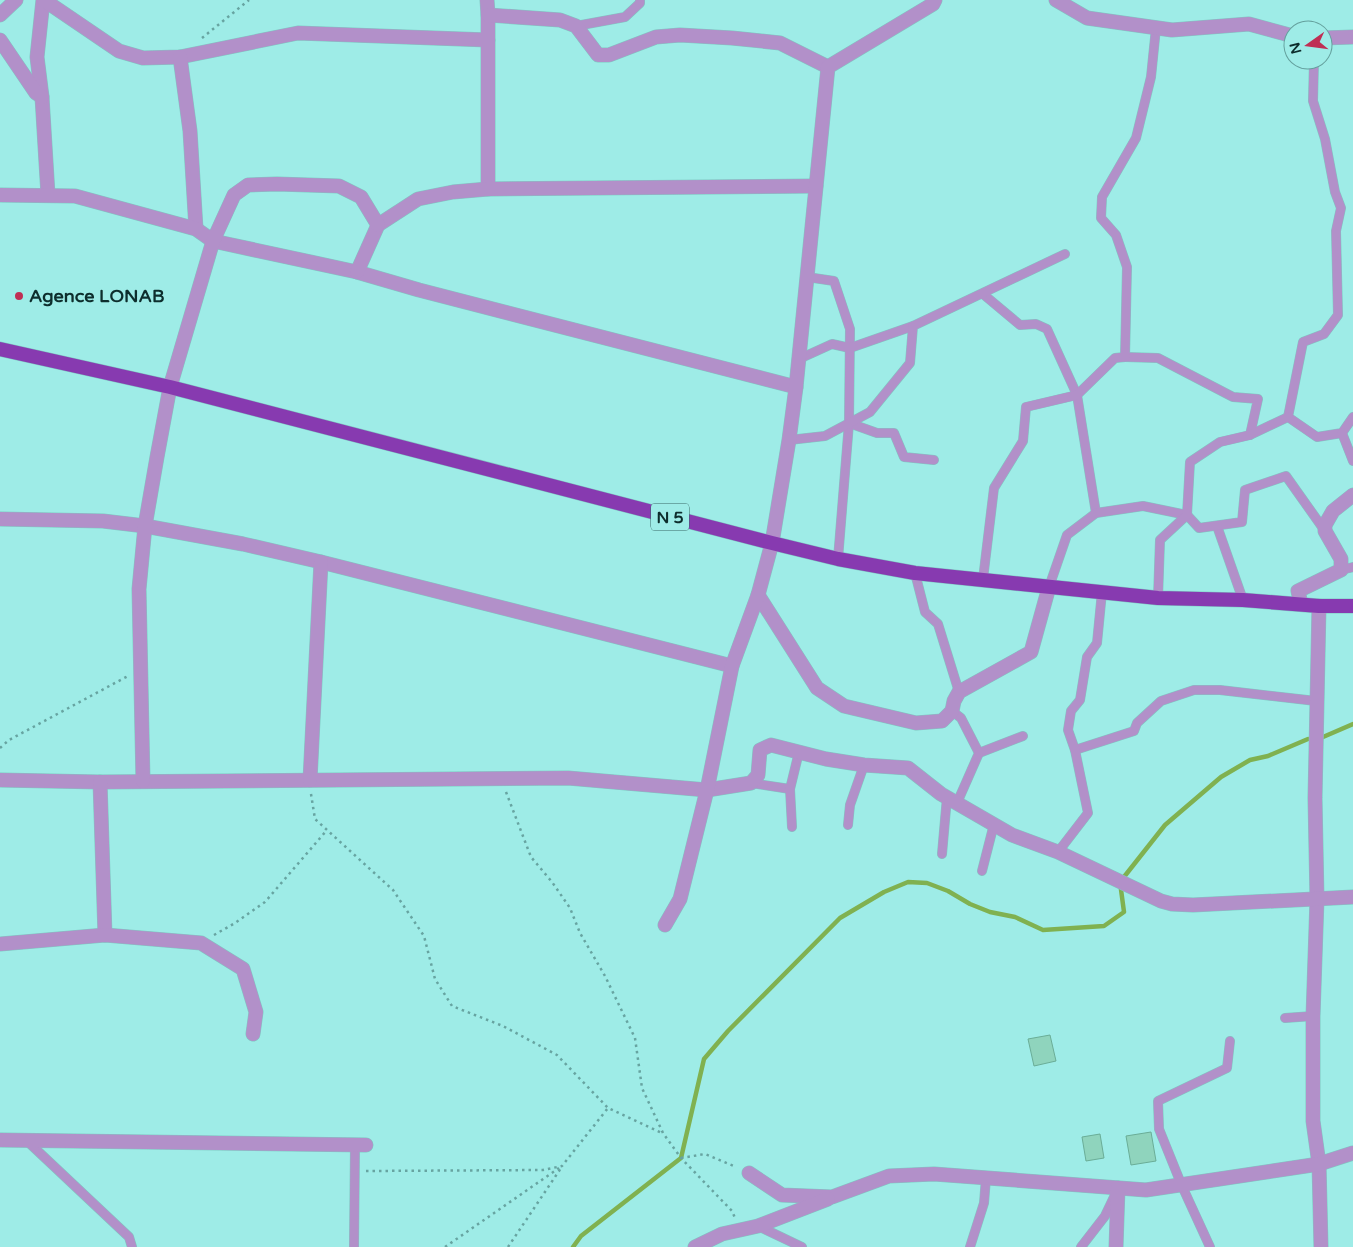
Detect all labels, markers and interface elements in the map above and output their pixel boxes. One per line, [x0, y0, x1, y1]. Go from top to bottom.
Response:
north arrow [1283, 20, 1333, 70]
text: N [1286, 41, 1305, 56]
place label: Agence LONAB [29, 285, 164, 307]
marker: Agence LONAB [13, 290, 25, 302]
road number: N 5 [651, 504, 689, 530]

